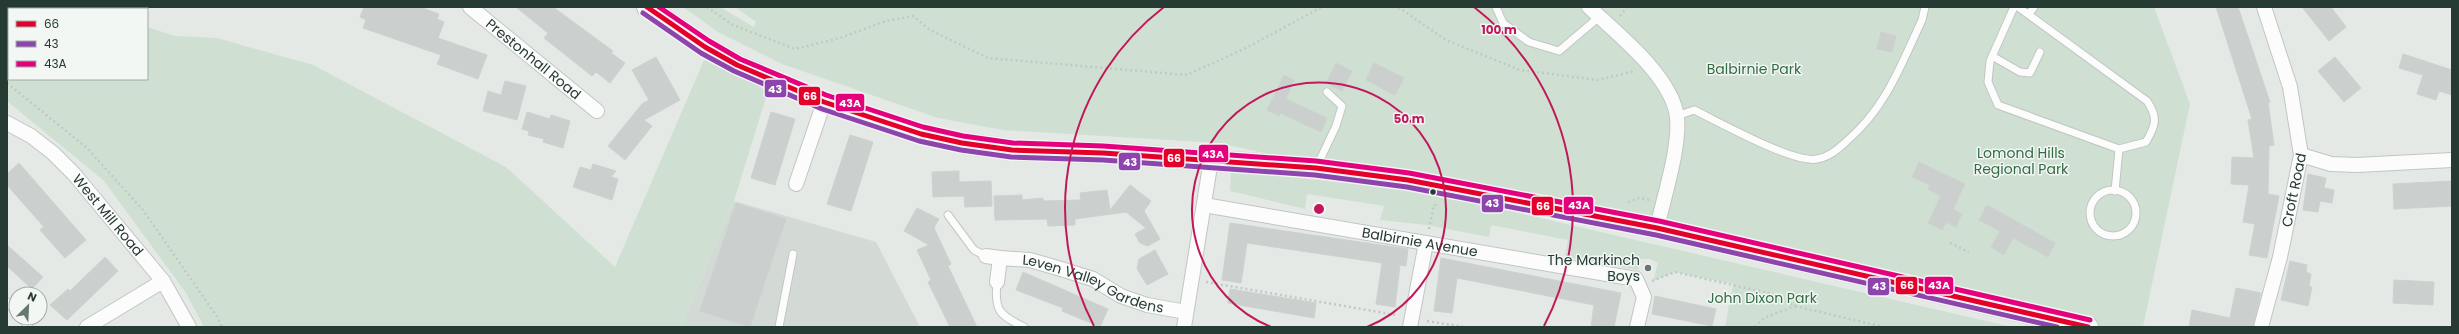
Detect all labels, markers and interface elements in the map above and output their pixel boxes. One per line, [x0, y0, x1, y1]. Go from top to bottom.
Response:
legend [8, 8, 148, 80]
street label: Prestonhall Road [481, 14, 585, 104]
text: 66 [44, 15, 59, 32]
text: 100 m [1481, 21, 1517, 38]
text: 43 [44, 35, 59, 52]
text: 43A [44, 55, 67, 72]
park label: Balbirnie Park [1707, 59, 1802, 79]
line badge: 43 [764, 79, 787, 98]
text: 43 [768, 81, 782, 97]
line badge: 66 [798, 86, 821, 106]
text: 66 [803, 88, 817, 104]
line badge: 43A [835, 93, 865, 112]
text: 43A [839, 95, 861, 111]
text: 50 m [1394, 110, 1425, 127]
park label: Lomond Hills Regional Park [1974, 143, 2069, 179]
line badge: 43A [1198, 144, 1229, 163]
text: 43A [1202, 146, 1224, 162]
line badge: 66 [1163, 148, 1185, 168]
text: 66 [1167, 150, 1181, 166]
street label: Croft Road [2276, 151, 2311, 229]
line badge: 43 [1118, 152, 1141, 171]
text: 43 [1123, 154, 1137, 170]
street label: West Mill Road [68, 170, 148, 260]
unlabelled marker [1428, 187, 1438, 197]
line badge: 43 [1481, 194, 1504, 213]
text: 43 [1485, 195, 1499, 211]
line badge: 66 [1531, 196, 1554, 216]
line badge: 43A [1563, 196, 1594, 215]
text: 43A [1568, 197, 1590, 213]
text: 66 [1536, 198, 1550, 214]
centre of rings [1312, 202, 1326, 216]
street label: Balbirnie Avenue [1360, 222, 1480, 262]
street label: Leven Valley Gardens [1022, 250, 1165, 318]
place label: The Markinch Boys [1547, 250, 1640, 286]
marker: The Markinch Boys [1643, 263, 1653, 273]
line badge: 66 [1895, 276, 1918, 295]
line badge: 43A [1924, 276, 1954, 295]
line badge: 43 [1867, 277, 1890, 296]
text: 66 [1900, 277, 1914, 293]
text: 43A [1928, 277, 1950, 293]
text: 43 [1872, 278, 1886, 294]
north arrow [8, 286, 48, 326]
text: N [25, 288, 39, 306]
park label: John Dixon Park [1707, 288, 1818, 308]

